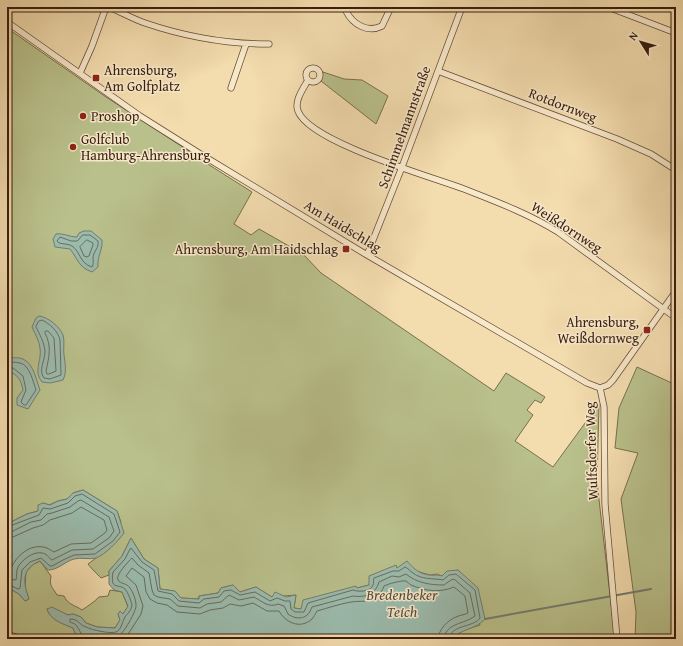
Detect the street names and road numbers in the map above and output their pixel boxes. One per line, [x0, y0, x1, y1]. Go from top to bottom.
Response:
street label: Schimmelmannstraße [372, 62, 436, 191]
street label: Rotdornweg [526, 83, 600, 127]
street label: Am Haidschlag [300, 195, 386, 257]
street label: Weißdornweg [527, 196, 607, 258]
street label: Wulfsdorfer Weg [579, 401, 603, 501]

